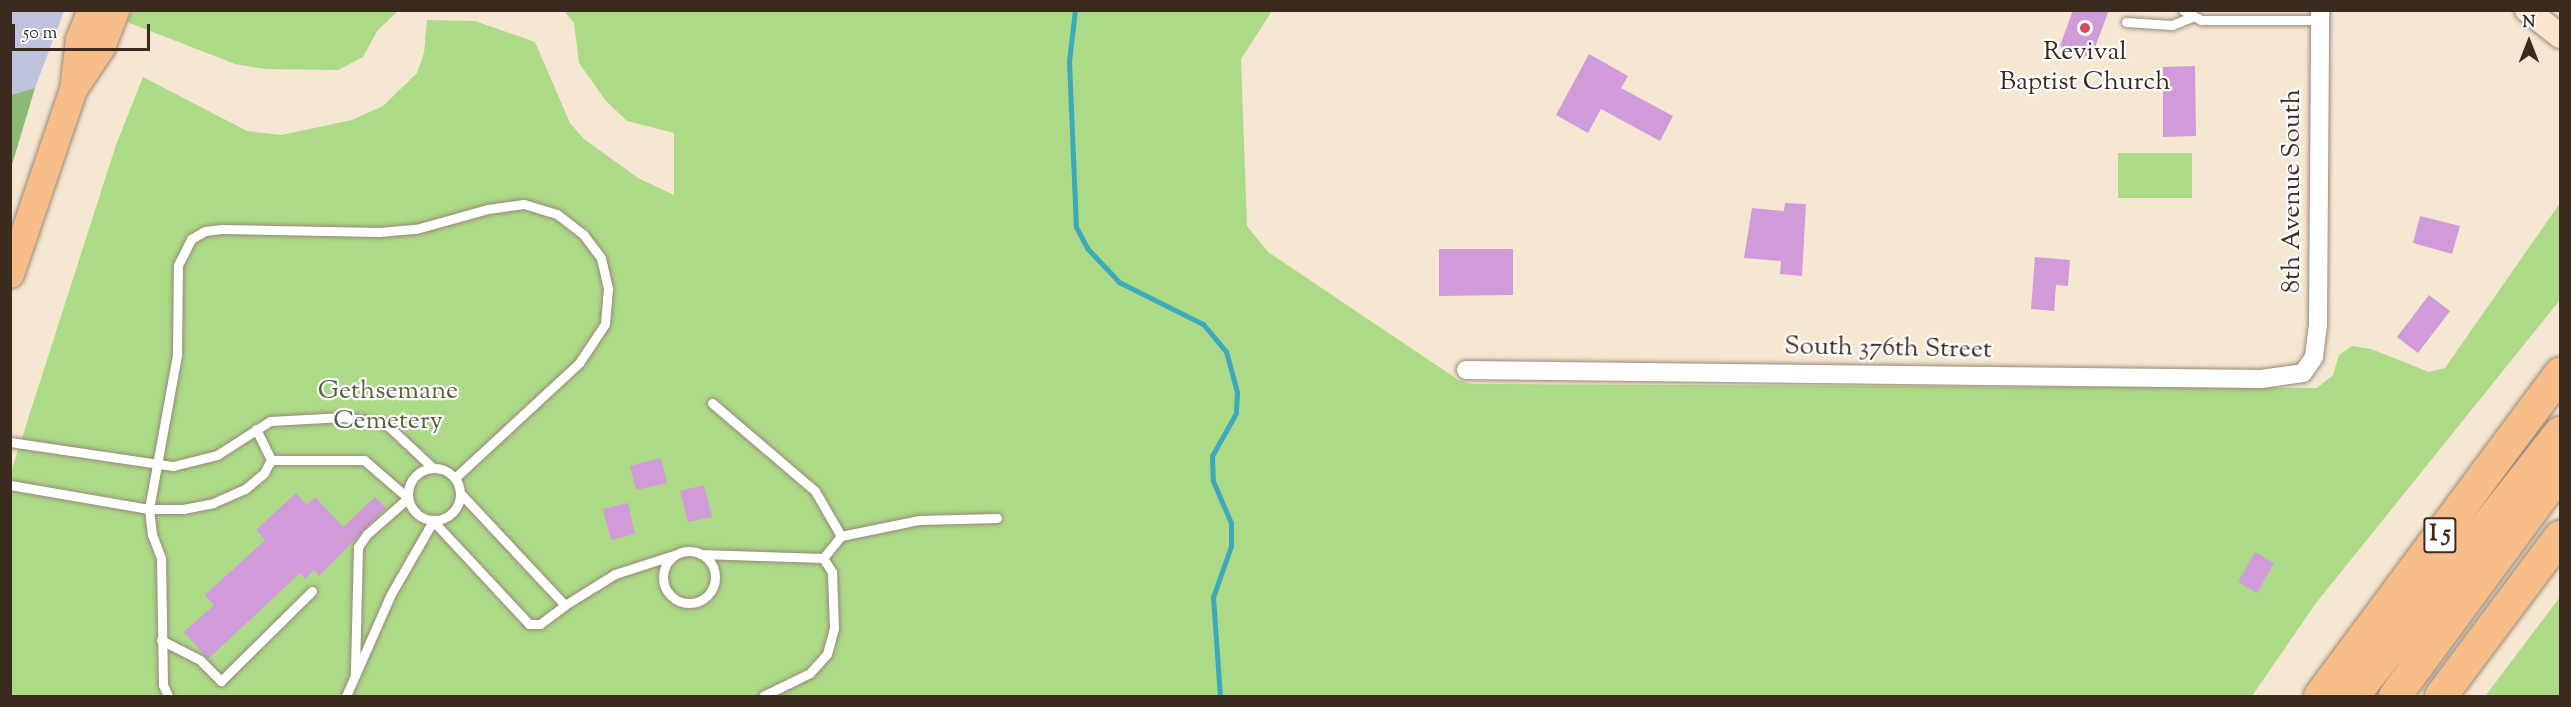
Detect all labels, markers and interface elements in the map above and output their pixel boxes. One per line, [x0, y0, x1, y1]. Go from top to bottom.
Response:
scale bar [15, 12, 153, 50]
north arrow [2499, 12, 2559, 72]
text: N [2523, 12, 2535, 35]
text: 50 m [23, 21, 57, 47]
marker: Revival Baptist Church [2078, 21, 2092, 35]
place label: Revival Baptist Church [2000, 37, 2170, 98]
street label: 8th Avenue South [2277, 89, 2309, 293]
street label: South 376th Street [1784, 332, 1992, 366]
park label: Gethsemane Cemetery [318, 376, 458, 437]
road number: I 5 [2422, 514, 2458, 556]

